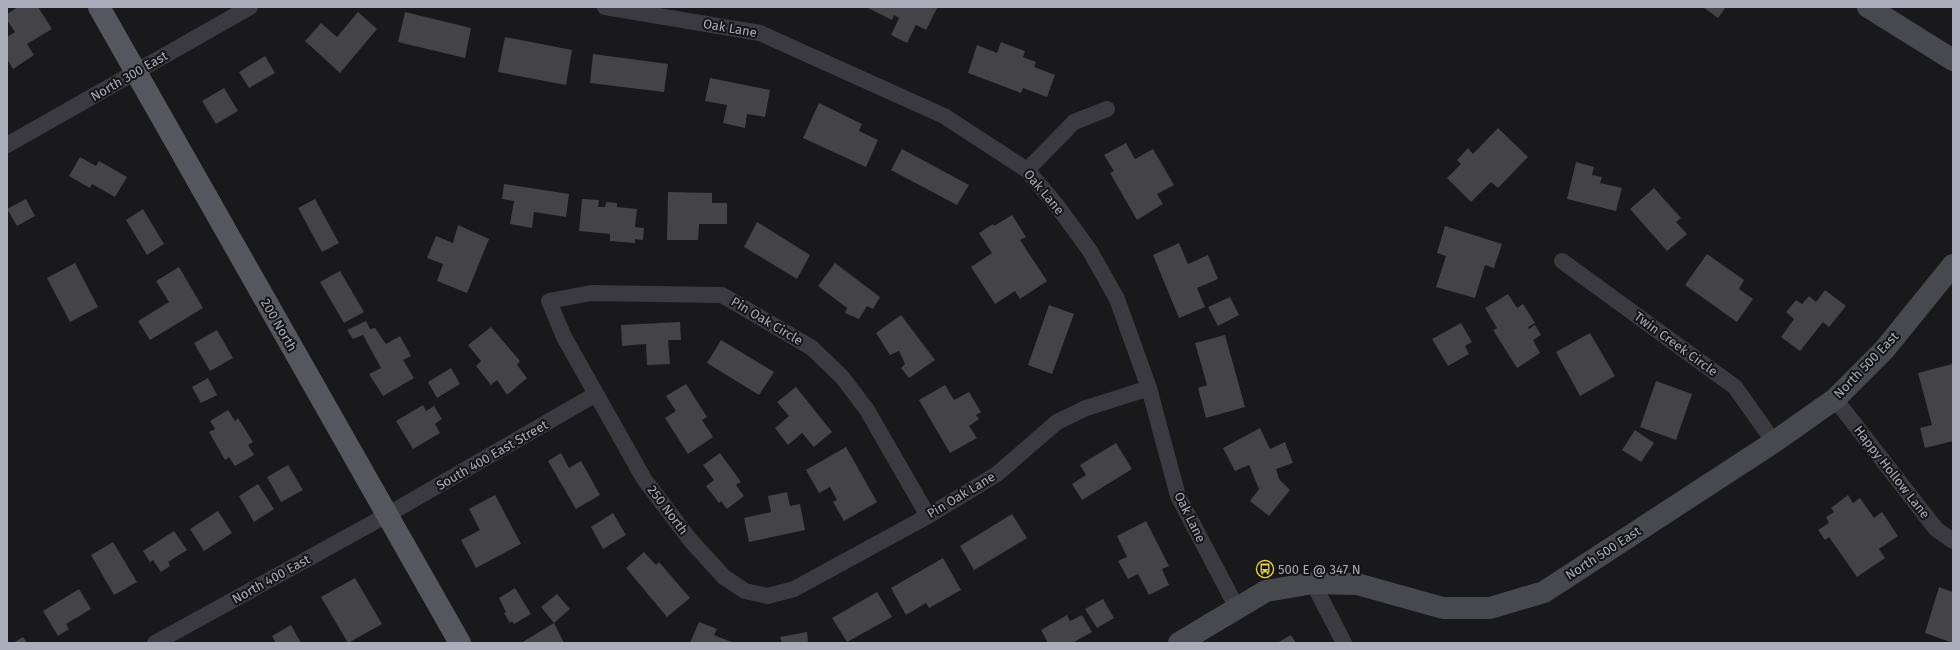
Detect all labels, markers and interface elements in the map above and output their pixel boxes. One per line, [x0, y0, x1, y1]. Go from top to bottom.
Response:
street label: Oak Lane [702, 16, 758, 40]
street label: North 300 East [88, 48, 170, 104]
street label: Oak Lane [1021, 166, 1067, 218]
street label: Pin Oak Circle [728, 294, 806, 348]
street label: 200 North [258, 296, 300, 354]
street label: Twin Creek Circle [1632, 309, 1720, 379]
street label: North 500 East [1831, 329, 1902, 401]
street label: South 400 East Street [434, 417, 551, 493]
street label: Happy Hollow Lane [1851, 423, 1933, 521]
street label: Pin Oak Lane [924, 469, 998, 521]
street label: 250 North [645, 483, 691, 537]
street label: Oak Lane [1171, 489, 1209, 545]
street label: North 500 East [1563, 523, 1643, 583]
street label: North 400 East [229, 551, 313, 607]
bus stop icon: 500 E @ 347 N [1255, 559, 1275, 579]
place label: 500 E @ 347 N [1278, 562, 1361, 577]

